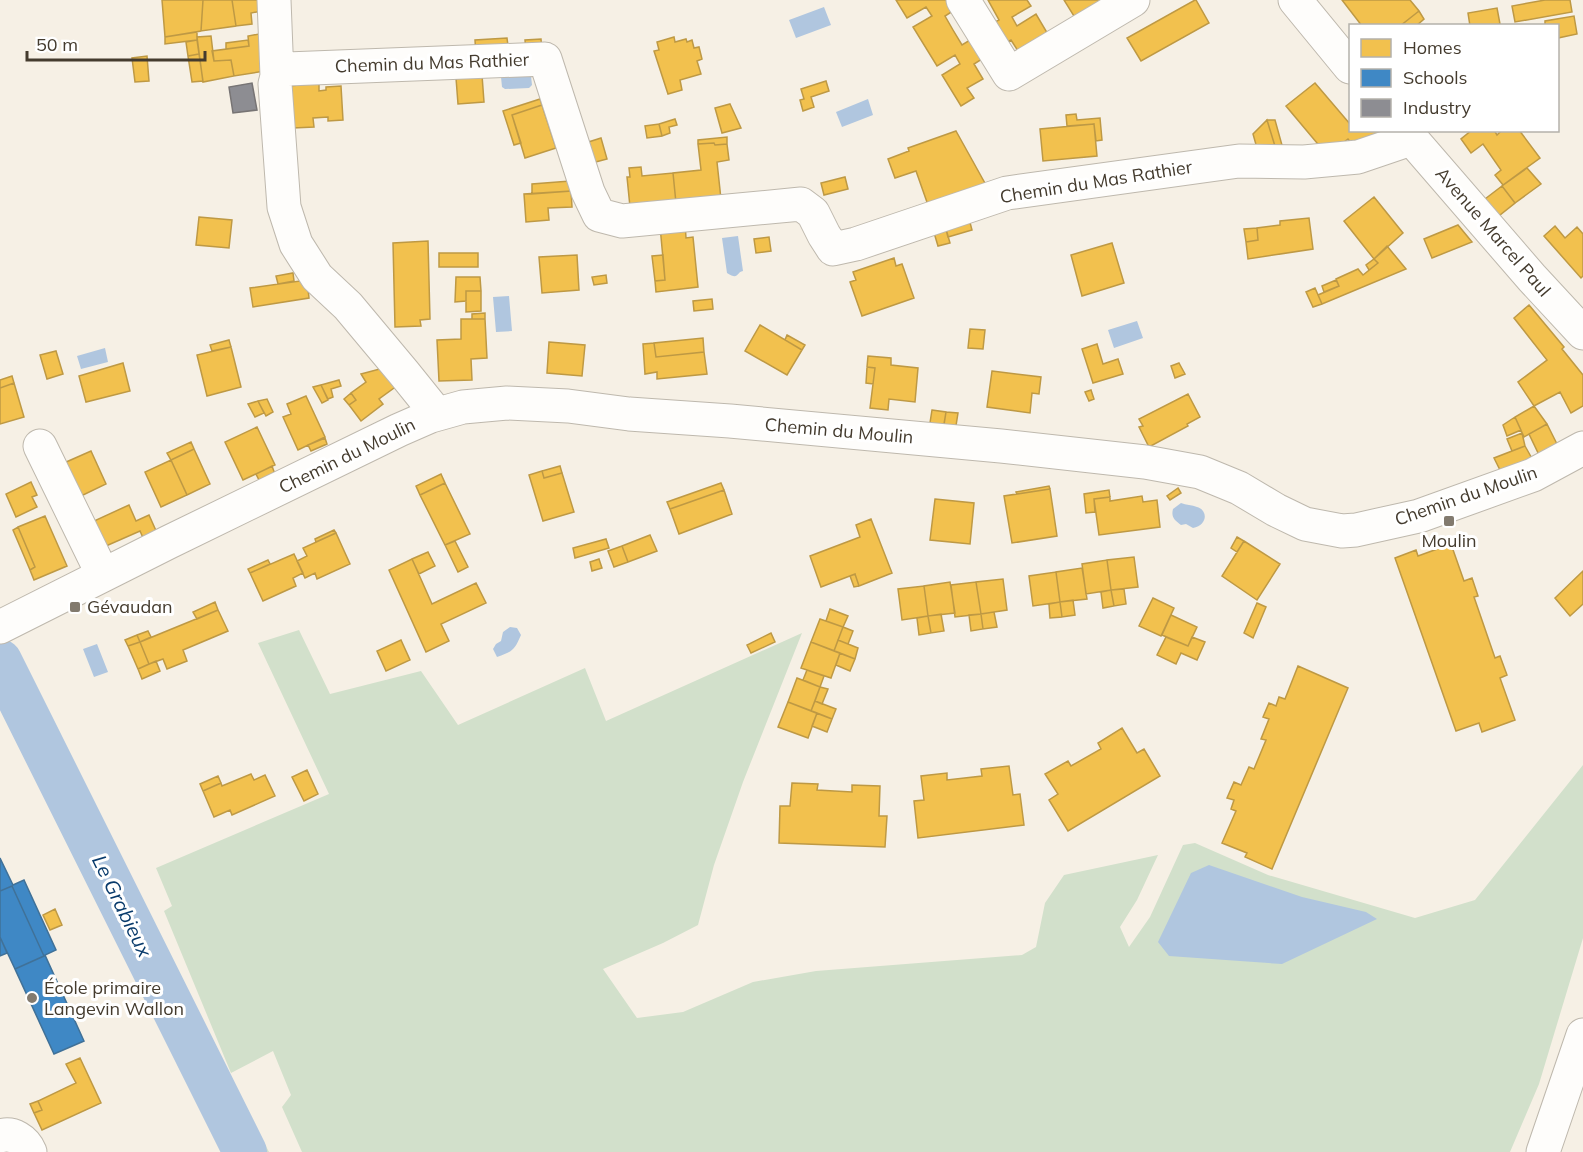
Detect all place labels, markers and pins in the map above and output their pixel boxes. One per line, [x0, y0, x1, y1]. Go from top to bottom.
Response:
marker: Moulin [1442, 514, 1456, 528]
place label: Moulin [1421, 529, 1477, 552]
place label: Gévaudan [87, 595, 173, 618]
marker: Gévaudan [68, 600, 82, 614]
place label: École primaire Langevin Wallon [44, 976, 184, 1020]
marker: École primaire Langevin Wallon [25, 991, 39, 1005]

